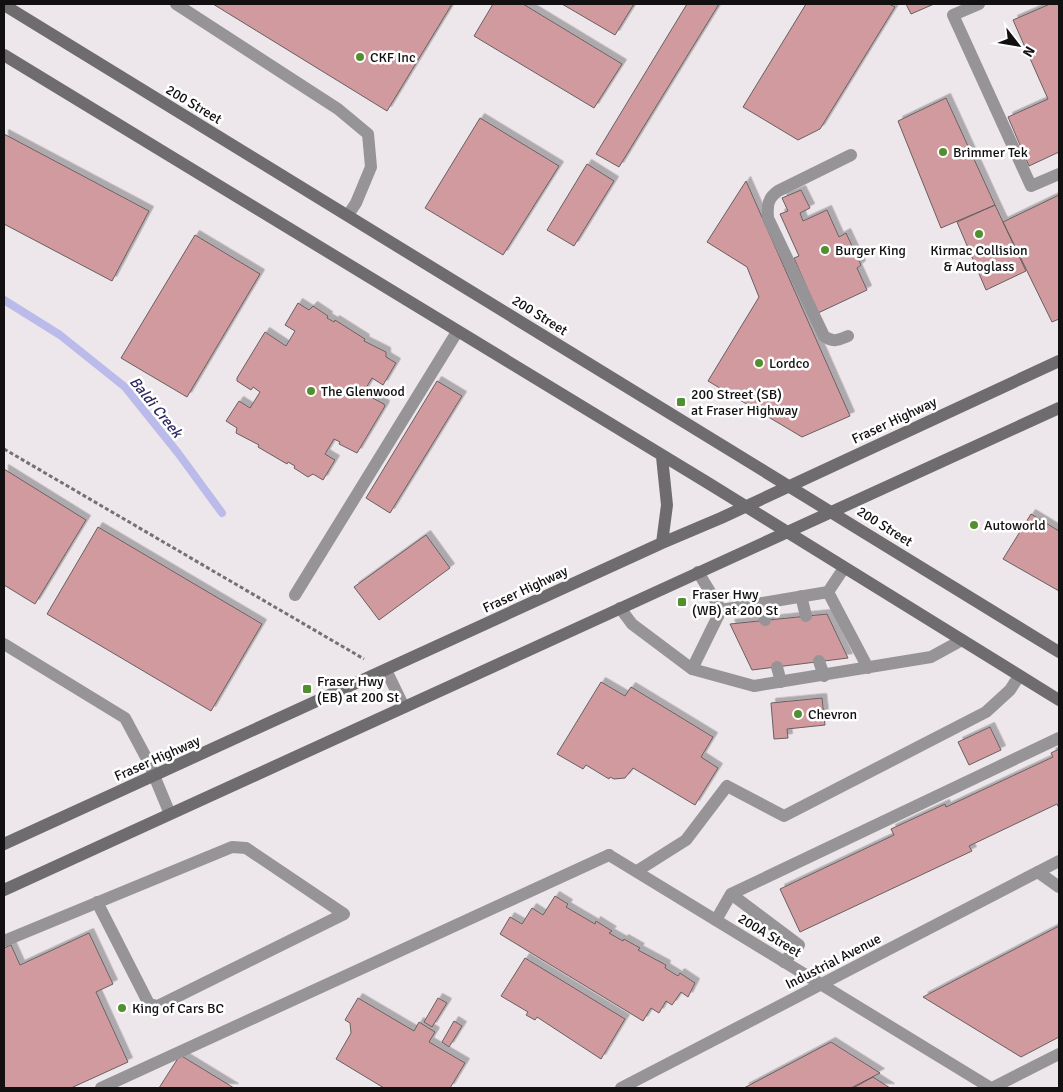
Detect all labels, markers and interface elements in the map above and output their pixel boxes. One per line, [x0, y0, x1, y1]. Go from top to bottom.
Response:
north arrow [993, 20, 1043, 70]
text: N [1019, 43, 1039, 60]
place label: CKF Inc [370, 49, 416, 66]
marker: CKF Inc [354, 51, 366, 63]
street label: 200 Street [163, 81, 225, 128]
place label: Brimmer Tek [953, 144, 1028, 161]
marker: Brimmer Tek [937, 146, 949, 158]
marker: Kirmac Collision & Autoglass [973, 228, 985, 240]
place label: Burger King [835, 242, 906, 259]
place label: Kirmac Collision & Autoglass [930, 242, 1028, 275]
marker: Burger King [819, 244, 831, 256]
street label: 200 Street [509, 292, 571, 339]
place label: Lordco [769, 355, 809, 372]
marker: Lordco [753, 357, 765, 369]
water label: Baldi Creek [126, 373, 187, 442]
place label: The Glenwood [321, 383, 405, 400]
marker: The Glenwood [305, 385, 317, 397]
place label: 200 Street (SB) at Fraser Highway [691, 386, 798, 419]
street label: Fraser Highway [849, 393, 940, 448]
marker: 200 Street (SB) at Fraser Highway [675, 396, 687, 408]
street label: 200 Street [854, 503, 916, 550]
place label: Autoworld [984, 517, 1046, 534]
marker: Autoworld [968, 519, 980, 531]
street label: Fraser Highway [480, 562, 571, 617]
place label: Fraser Hwy (WB) at 200 St [692, 586, 778, 619]
marker: Fraser Hwy (WB) at 200 St [676, 596, 688, 608]
place label: Fraser Hwy (EB) at 200 St [317, 673, 399, 706]
marker: Fraser Hwy (EB) at 200 St [301, 683, 313, 695]
place label: Chevron [808, 706, 857, 723]
marker: Chevron [792, 708, 804, 720]
street label: Fraser Highway [112, 732, 203, 785]
street label: 200A Street [735, 910, 805, 961]
street label: Industrial Avenue [783, 930, 884, 993]
place label: King of Cars BC [132, 1000, 224, 1017]
marker: King of Cars BC [116, 1002, 128, 1014]

